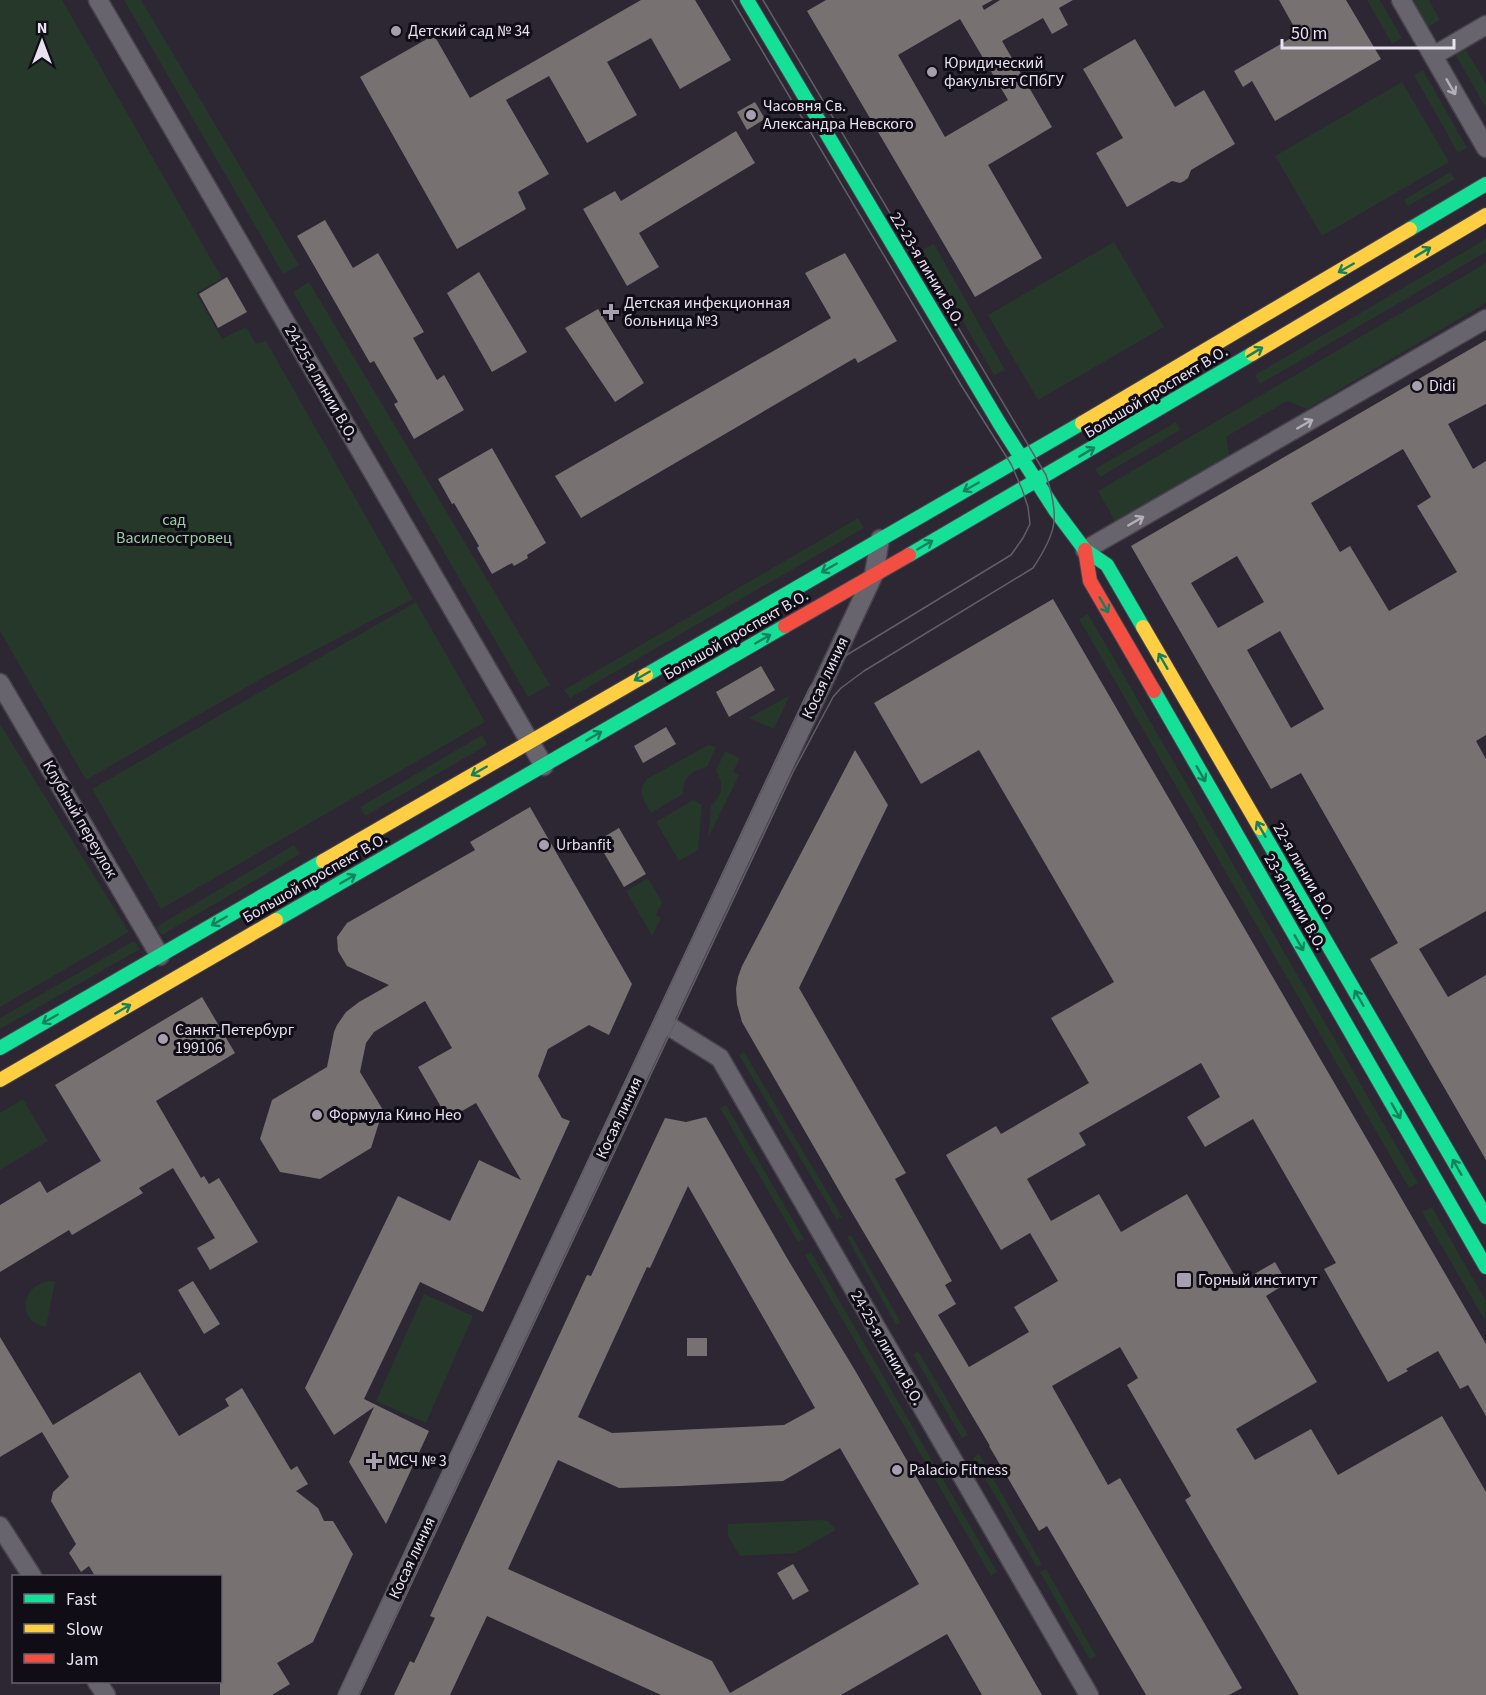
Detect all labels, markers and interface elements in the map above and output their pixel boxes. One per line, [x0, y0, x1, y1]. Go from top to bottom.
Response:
north arrow [12, 12, 72, 72]
scale bar [1282, 12, 1454, 50]
text: N [37, 17, 47, 39]
place label: Детский сад № 34 [408, 20, 530, 42]
text: 50 m [1291, 21, 1327, 46]
marker: Детский сад № 34 [389, 24, 403, 38]
place label: Юридический факультет СПбГУ [944, 52, 1064, 92]
marker: Юридический факультет СПбГУ [925, 65, 939, 79]
one-way arrow [1445, 78, 1457, 95]
place label: Часовня Св. Александра Невского [763, 95, 914, 135]
marker: Часовня Св. Александра Невского [744, 108, 758, 122]
street label: 22-23-я линии В.О. [884, 208, 970, 330]
one-way arrow [1414, 246, 1431, 258]
one-way arrow [1337, 262, 1354, 274]
place label: Детская инфекционная больница №3 [624, 292, 790, 332]
marker: Детская инфекционная больница №3 [602, 303, 620, 321]
street label: 24-25-я линии В.О. [279, 322, 363, 444]
street label: Большой проспект В.О. [1080, 340, 1232, 444]
one-way arrow [1246, 346, 1263, 358]
place label: Didi [1429, 375, 1456, 397]
marker: Didi [1410, 379, 1424, 393]
one-way arrow [1296, 417, 1313, 429]
one-way arrow [1078, 445, 1095, 457]
one-way arrow [963, 481, 980, 493]
park label: сад Василеостровец [116, 509, 232, 549]
one-way arrow [1127, 515, 1144, 527]
one-way arrow [916, 539, 933, 551]
one-way arrow [821, 563, 838, 575]
street label: Большой проспект В.О. [660, 585, 812, 685]
one-way arrow [1098, 596, 1110, 613]
one-way arrow [754, 632, 771, 644]
street label: Косая линия [796, 633, 854, 723]
one-way arrow [1157, 653, 1169, 670]
one-way arrow [634, 670, 651, 682]
one-way arrow [585, 730, 602, 742]
street label: Клубный переулок [37, 756, 123, 882]
one-way arrow [471, 765, 488, 777]
one-way arrow [1196, 765, 1208, 782]
street label: 22-я линии В.О. [1267, 819, 1341, 923]
one-way arrow [1255, 821, 1267, 838]
street label: Большой проспект В.О. [239, 828, 391, 928]
place label: Urbanfit [556, 834, 612, 856]
marker: Urbanfit [537, 838, 551, 852]
street label: 23-я линии В.О. [1258, 850, 1332, 954]
one-way arrow [339, 873, 356, 885]
one-way arrow [211, 915, 228, 927]
one-way arrow [1293, 934, 1305, 951]
one-way arrow [1352, 990, 1364, 1007]
one-way arrow [114, 1002, 131, 1014]
one-way arrow [42, 1013, 59, 1025]
place label: Санкт-Петербург 199106 [175, 1019, 295, 1059]
marker: Санкт-Петербург 199106 [156, 1032, 170, 1046]
street label: Косая линия [590, 1073, 648, 1163]
one-way arrow [1391, 1102, 1402, 1120]
place label: Формула Кино Нео [329, 1104, 462, 1126]
marker: Формула Кино Нео [310, 1108, 324, 1122]
one-way arrow [1450, 1159, 1462, 1176]
place label: Горный институт [1198, 1269, 1318, 1291]
marker: Горный институт [1175, 1271, 1193, 1289]
street label: 24-25-я линии В.О. [845, 1287, 929, 1409]
place label: МСЧ № 3 [388, 1450, 447, 1472]
marker: МСЧ № 3 [365, 1452, 383, 1470]
place label: Palacio Fitness [909, 1459, 1008, 1481]
marker: Palacio Fitness [890, 1463, 904, 1477]
street label: Косая линия [383, 1513, 441, 1603]
legend [12, 1575, 222, 1683]
text: Fast [66, 1587, 97, 1612]
text: Slow [66, 1617, 103, 1642]
text: Jam [66, 1647, 99, 1672]

